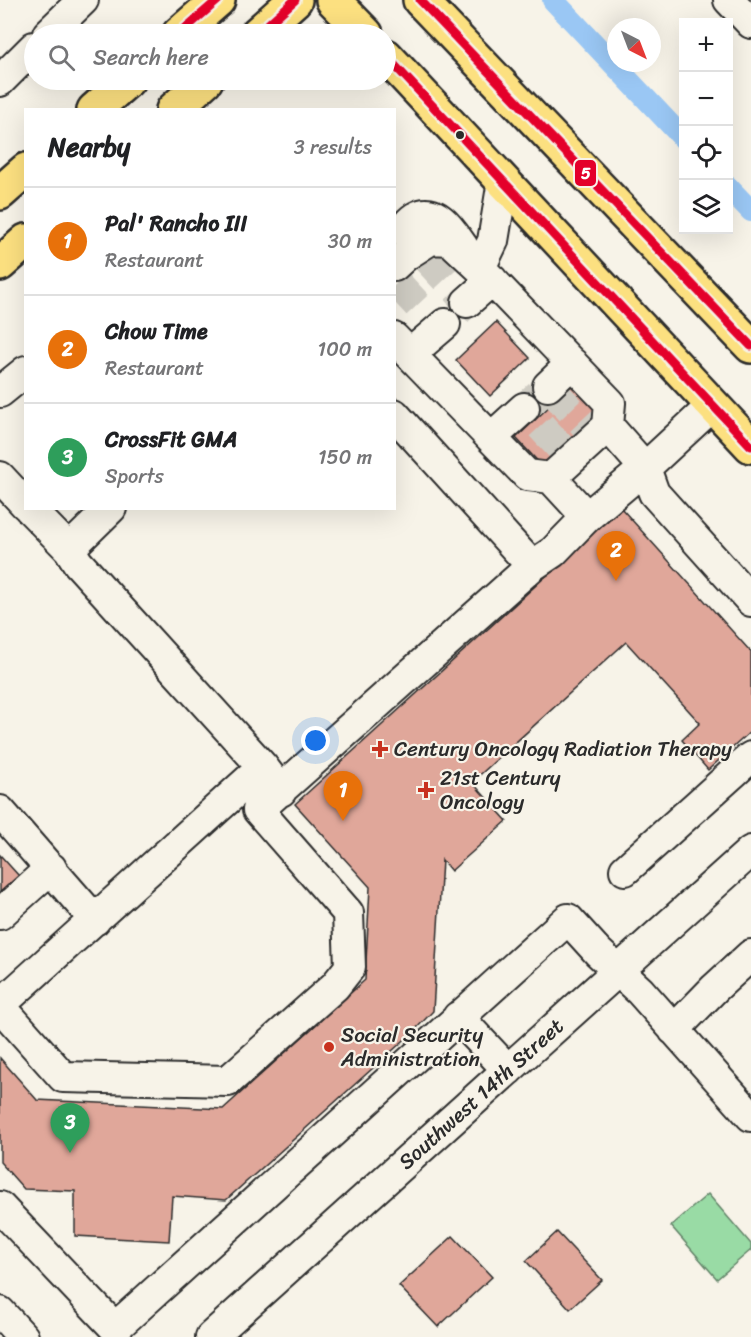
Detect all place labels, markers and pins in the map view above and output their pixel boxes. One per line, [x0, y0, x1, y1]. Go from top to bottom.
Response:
unlabelled marker [454, 129, 466, 141]
pin: 2 [596, 532, 636, 581]
place label: Century Oncology Radiation Therapy [394, 730, 732, 768]
marker: Century Oncology Radiation Therapy [371, 740, 389, 758]
place label: 21st Century Oncology [440, 759, 561, 821]
pin: 1 [324, 772, 362, 821]
marker: 21st Century Oncology [417, 781, 435, 799]
place label: Social Security Administration [340, 1016, 483, 1078]
marker: Social Security Administration [322, 1040, 336, 1054]
pin: 3 [50, 1104, 90, 1153]

